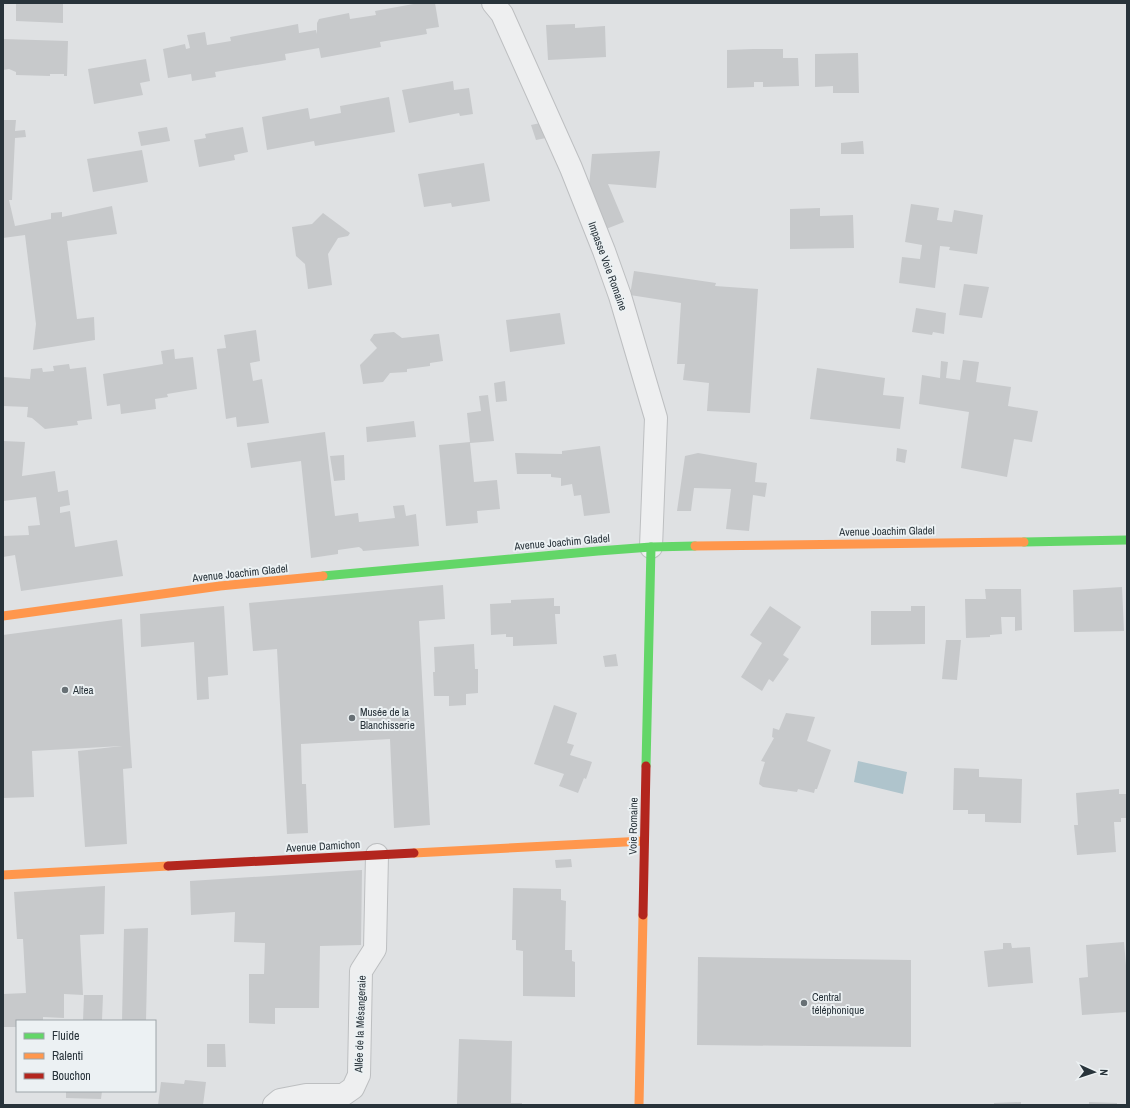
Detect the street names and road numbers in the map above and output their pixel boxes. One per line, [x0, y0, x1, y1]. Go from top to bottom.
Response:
street label: Impasse Voie Romaine [585, 220, 631, 312]
street label: Avenue Joachim Gladel [838, 523, 935, 539]
street label: Avenue Joachim Gladel [513, 531, 610, 553]
street label: Avenue Joachim Gladel [191, 561, 288, 585]
street label: Voie Romaine [626, 797, 640, 855]
street label: Avenue Damichon [285, 837, 360, 855]
street label: Allée de la Mésangeraie [351, 975, 369, 1074]

